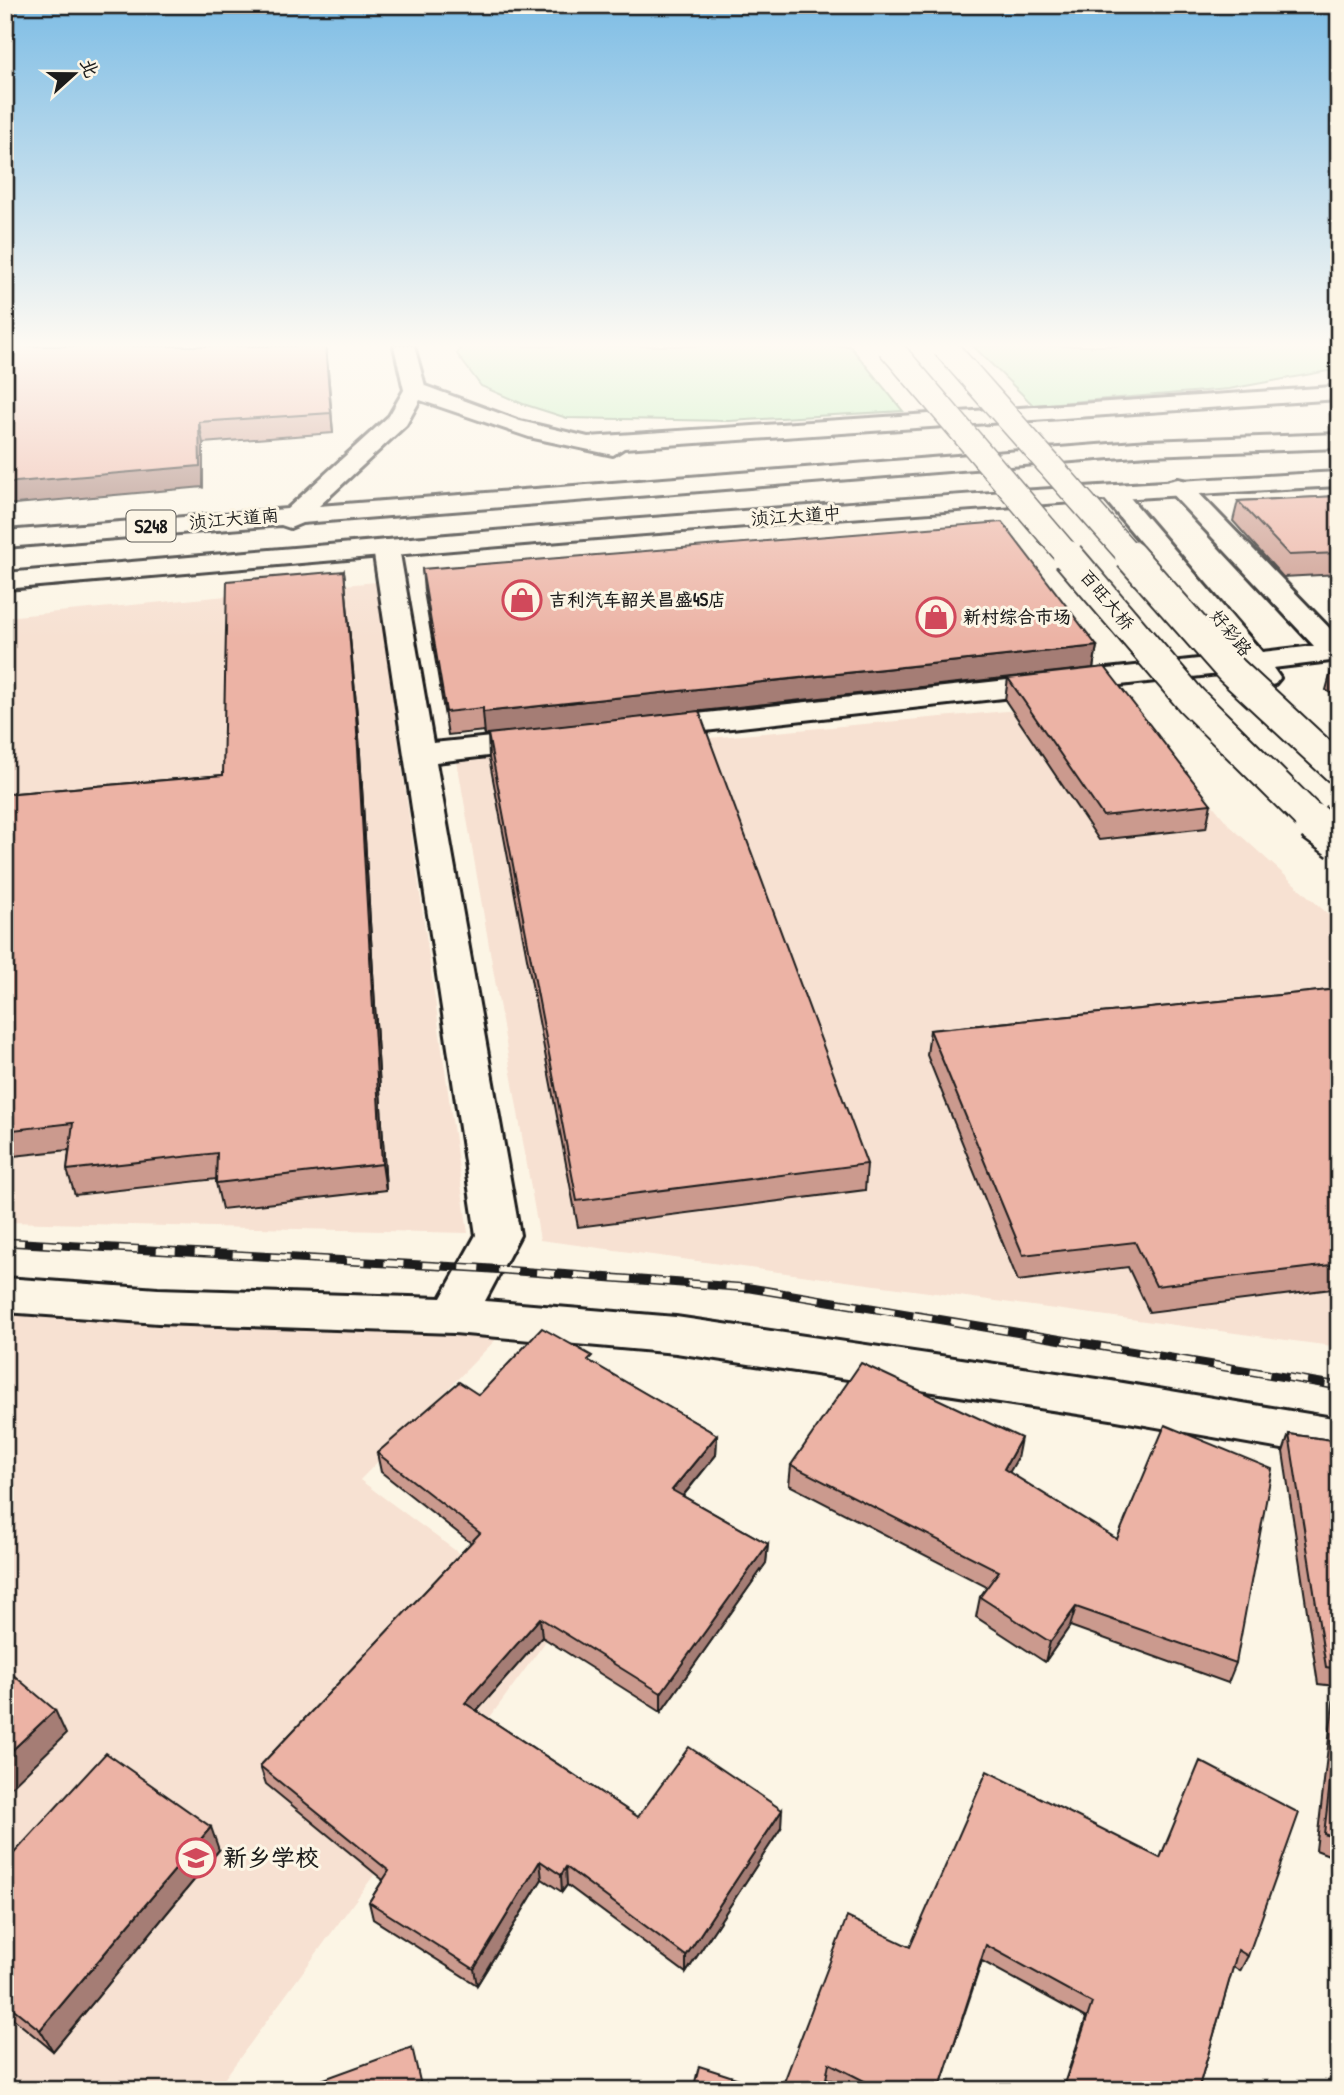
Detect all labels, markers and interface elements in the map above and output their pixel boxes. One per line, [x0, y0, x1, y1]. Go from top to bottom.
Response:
north arrow [38, 38, 108, 108]
text: 北 [74, 54, 105, 81]
street label: 浈江大道中 [750, 500, 842, 531]
street label: 浈江大道南 [188, 502, 280, 535]
road number: S248 [127, 510, 176, 541]
street label: 百旺大桥 [1075, 564, 1140, 635]
shop icon: 吉利汽车韶关昌盛4S店 [501, 579, 543, 621]
place label: 吉利汽车韶关昌盛4S店 [549, 587, 726, 612]
shop icon: 新村综合市场 [915, 596, 957, 638]
place label: 新村综合市场 [963, 604, 1071, 629]
street label: 好彩路 [1205, 604, 1258, 662]
school or university icon: 新乡学校 [175, 1837, 217, 1879]
place label: 新乡学校 [223, 1841, 319, 1873]

